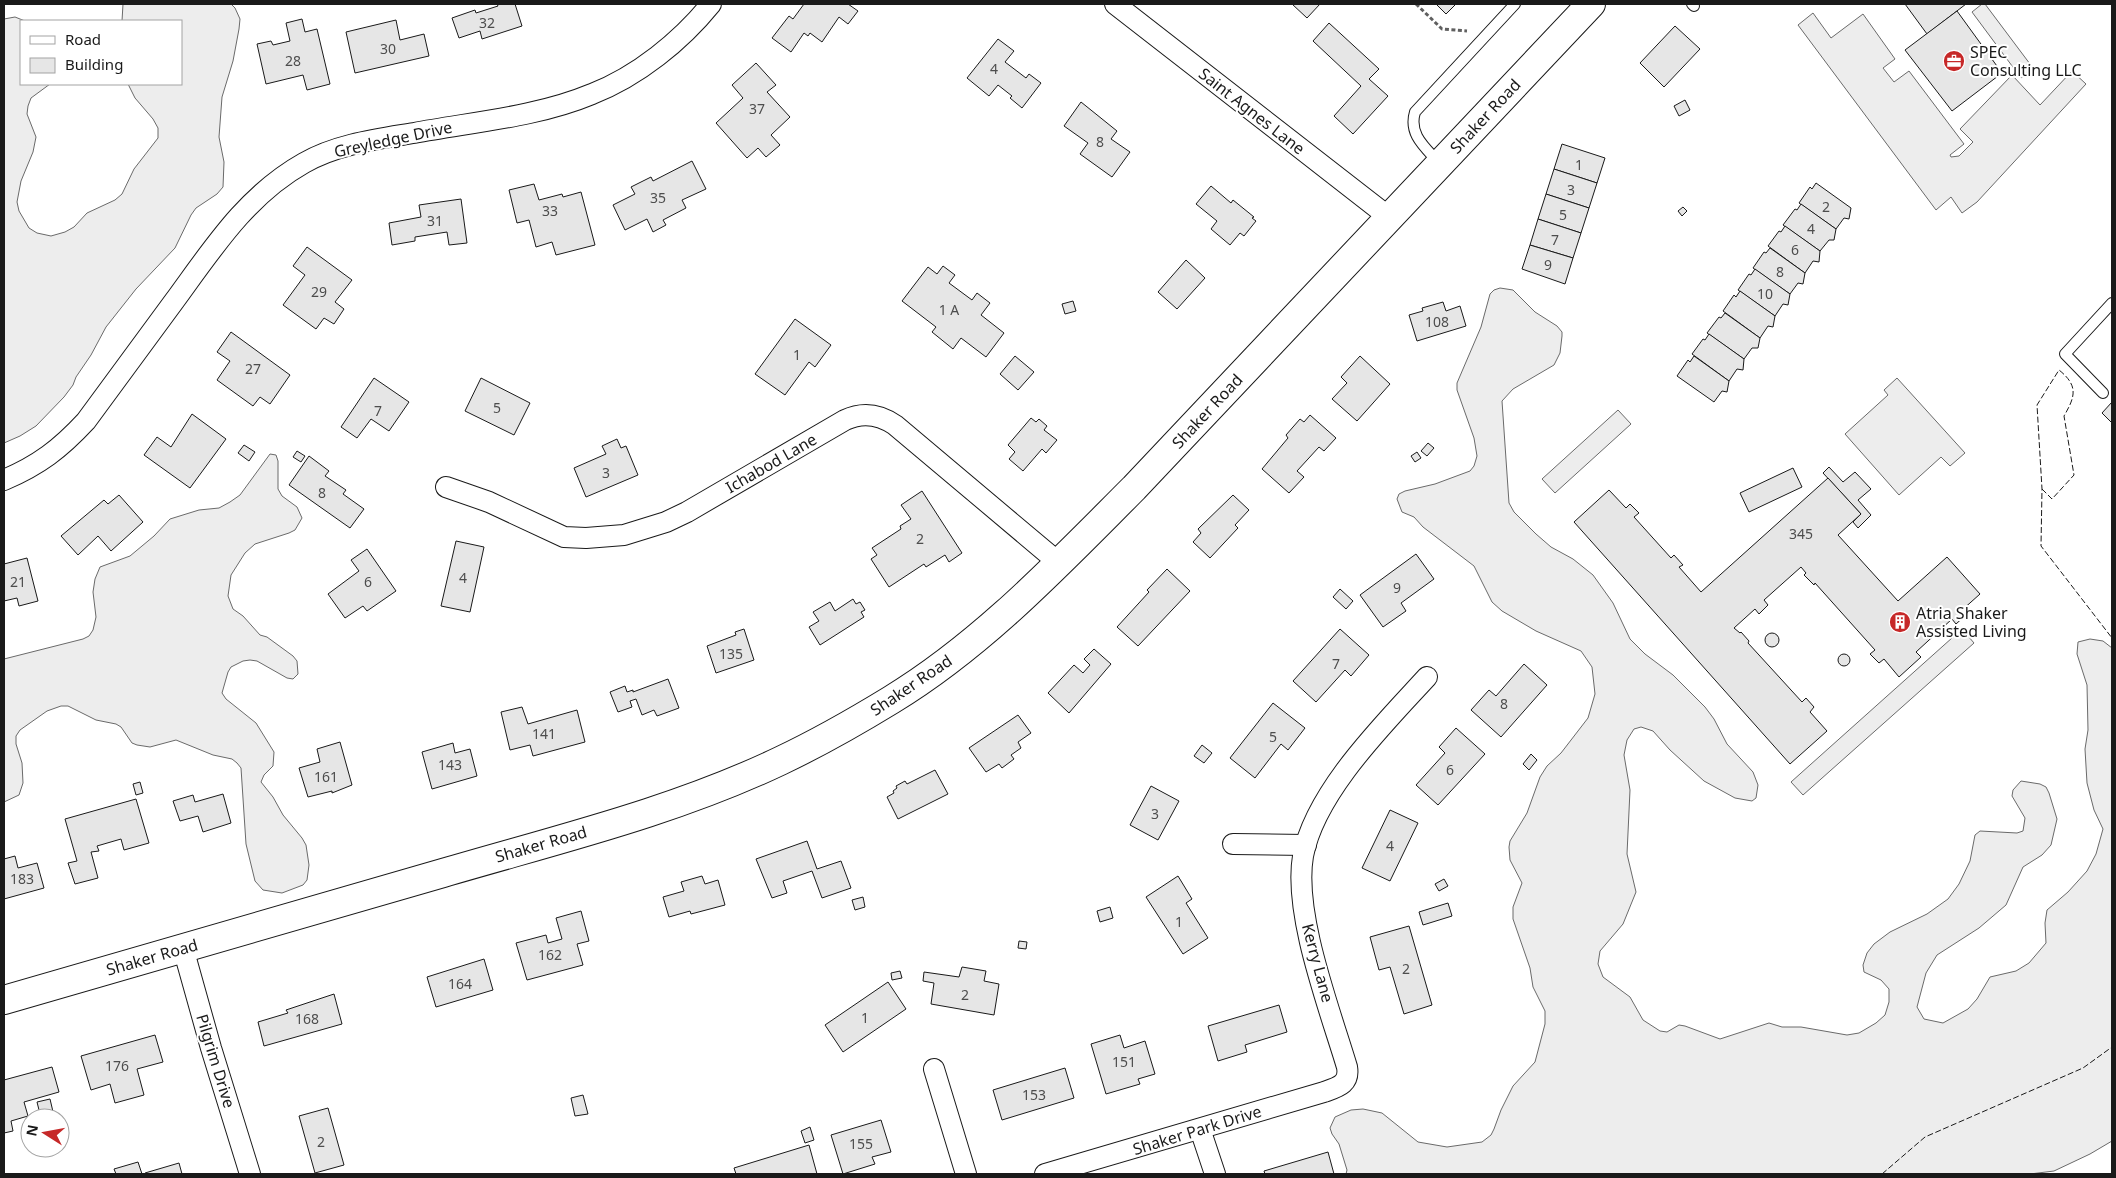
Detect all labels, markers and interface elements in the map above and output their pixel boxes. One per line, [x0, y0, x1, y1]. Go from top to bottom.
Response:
house number: 32 [479, 13, 495, 32]
legend [20, 20, 182, 85]
text: Road [65, 29, 101, 49]
house number: 30 [380, 39, 396, 58]
place label: SPEC Consulting LLC [1970, 41, 2082, 81]
office icon: SPEC Consulting LLC [1942, 49, 1966, 73]
house number: 28 [285, 51, 301, 70]
text: Building [65, 54, 123, 74]
house number: 4 [990, 59, 998, 78]
street label: Saint Agnes Lane [1194, 63, 1310, 159]
street label: Shaker Road [1445, 74, 1525, 158]
house number: 37 [749, 99, 765, 118]
street label: Greyledge Drive [332, 116, 454, 162]
house number: 8 [1096, 132, 1104, 151]
house number: 1 [1575, 155, 1583, 174]
house number: 3 [1567, 180, 1575, 199]
house number: 35 [650, 188, 666, 207]
house number: 2 [1822, 197, 1830, 216]
house number: 33 [542, 201, 558, 220]
house number: 5 [1559, 205, 1567, 224]
house number: 31 [427, 211, 443, 230]
house number: 4 [1807, 219, 1815, 238]
house number: 7 [1551, 230, 1559, 249]
house number: 6 [1791, 240, 1799, 259]
house number: 9 [1544, 255, 1552, 274]
house number: 8 [1776, 262, 1784, 281]
house number: 29 [311, 282, 327, 301]
house number: 10 [1757, 284, 1773, 303]
house number: 1 A [939, 300, 959, 319]
house number: 108 [1425, 312, 1449, 331]
house number: 1 [793, 345, 801, 364]
house number: 27 [245, 359, 261, 378]
street label: Shaker Road [1167, 369, 1247, 453]
house number: 5 [493, 398, 501, 417]
house number: 7 [374, 401, 382, 420]
street label: Ichabod Lane [721, 428, 821, 498]
house number: 3 [602, 463, 610, 482]
house number: 8 [318, 483, 326, 502]
house number: 345 [1789, 524, 1813, 543]
house number: 2 [916, 529, 924, 548]
house number: 4 [459, 568, 467, 587]
house number: 21 [10, 572, 26, 591]
house number: 6 [364, 572, 372, 591]
house number: 9 [1393, 578, 1401, 597]
place label: Atria Shaker Assisted Living [1916, 602, 2027, 642]
building icon: Atria Shaker Assisted Living [1888, 610, 1912, 634]
house number: 135 [719, 644, 743, 663]
street label: Shaker Road [866, 649, 956, 721]
house number: 7 [1332, 654, 1340, 673]
house number: 8 [1500, 694, 1508, 713]
house number: 141 [532, 724, 556, 743]
house number: 5 [1269, 727, 1277, 746]
house number: 143 [438, 755, 462, 774]
house number: 6 [1446, 760, 1454, 779]
house number: 161 [314, 767, 338, 786]
house number: 3 [1151, 804, 1159, 823]
street label: Shaker Road [493, 820, 589, 868]
house number: 4 [1386, 836, 1394, 855]
house number: 183 [10, 869, 34, 888]
house number: 1 [1175, 912, 1183, 931]
street label: Kerry Lane [1297, 921, 1339, 1005]
street label: Shaker Road [104, 933, 200, 981]
house number: 162 [538, 945, 562, 964]
house number: 2 [1402, 959, 1410, 978]
house number: 164 [448, 974, 472, 993]
house number: 2 [961, 985, 969, 1004]
house number: 1 [861, 1008, 869, 1027]
house number: 168 [295, 1009, 319, 1028]
street label: Pilgrim Drive [191, 1011, 241, 1111]
house number: 151 [1112, 1052, 1136, 1071]
house number: 176 [105, 1056, 129, 1075]
house number: 153 [1022, 1085, 1046, 1104]
street label: Shaker Park Drive [1130, 1100, 1264, 1160]
north arrow [20, 1108, 70, 1158]
text: N [21, 1123, 42, 1138]
house number: 2 [317, 1132, 325, 1151]
house number: 155 [849, 1134, 873, 1153]

